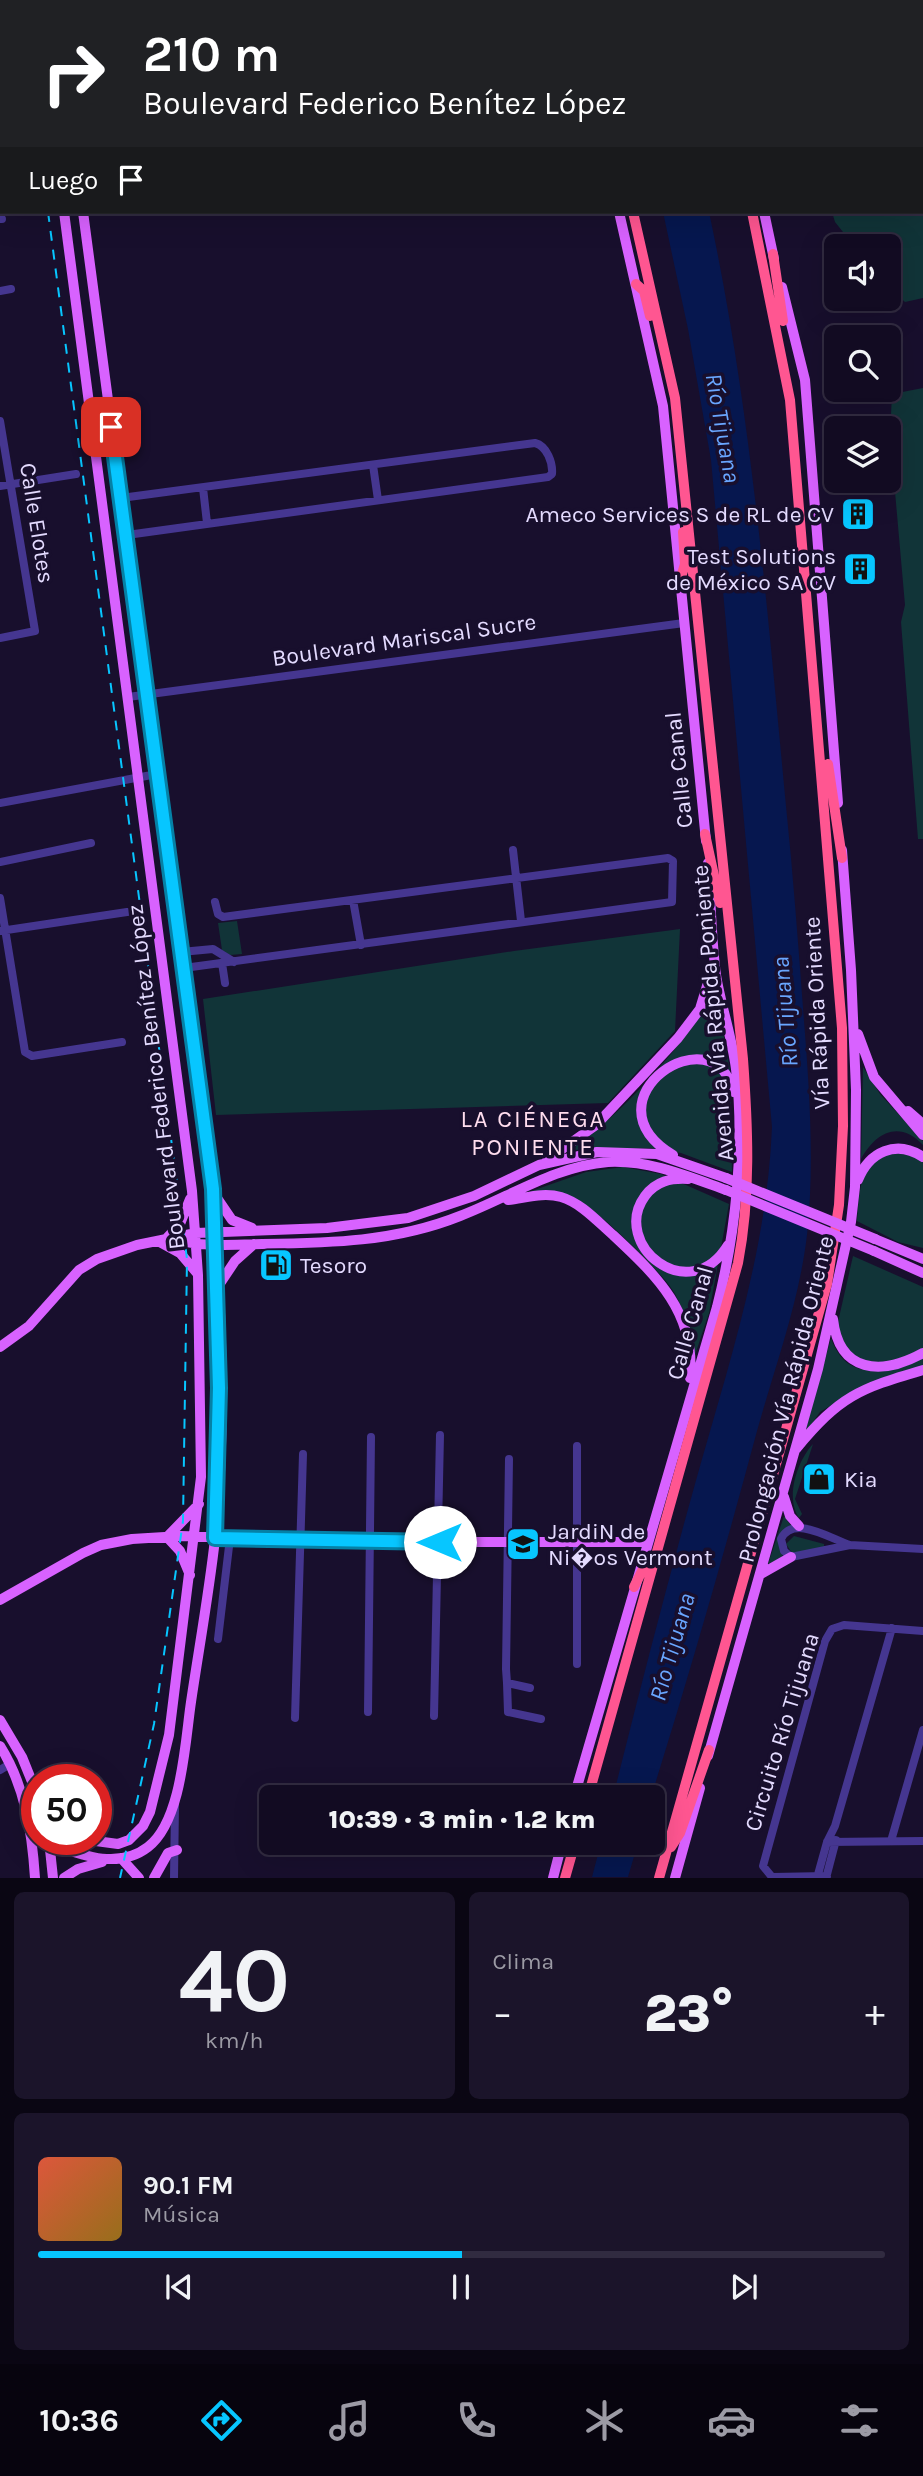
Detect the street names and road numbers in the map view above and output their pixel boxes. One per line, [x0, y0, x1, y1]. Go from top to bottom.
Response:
street label: Calle Elotes [14, 461, 60, 585]
street label: Boulevard Mariscal Sucre [270, 608, 538, 672]
street label: Calle Canal [659, 711, 699, 829]
street label: Avenida Vía Rápida Poniente [687, 864, 739, 1162]
street label: Boulevard Federico Benítez López [121, 903, 191, 1251]
street label: Vía Rápida Oriente [798, 916, 836, 1110]
street label: Prolongación Vía Rápida Oriente [732, 1233, 840, 1565]
street label: Calle Canal [661, 1263, 719, 1383]
street label: Circuito Río Tijuana [739, 1629, 825, 1835]

